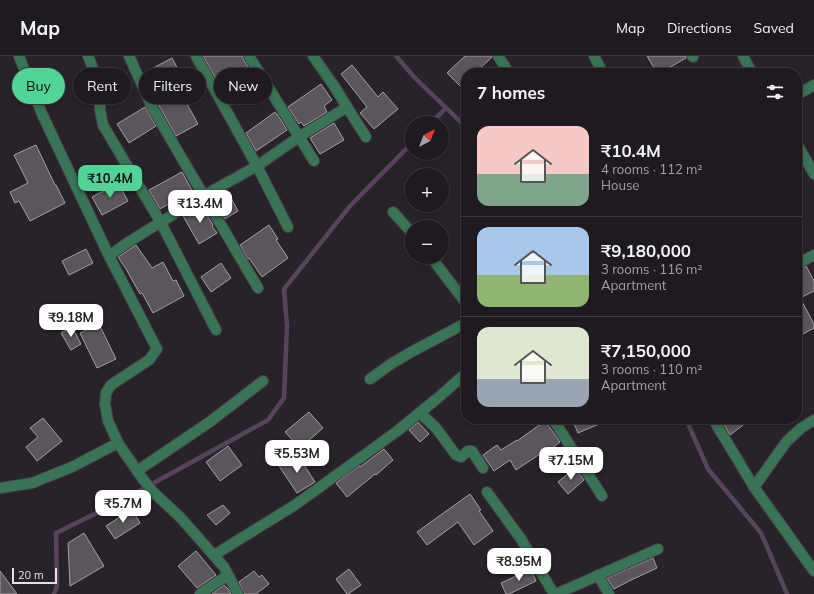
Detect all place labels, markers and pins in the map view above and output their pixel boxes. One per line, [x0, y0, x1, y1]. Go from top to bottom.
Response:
pin: ₹10.4M [77, 165, 143, 199]
pin: ₹13.4M [167, 190, 233, 224]
pin: ₹9.18M [38, 304, 104, 338]
pin: ₹5.53M [264, 440, 330, 474]
pin: ₹7.15M [538, 447, 604, 481]
pin: ₹5.7M [95, 490, 151, 524]
pin: ₹8.95M [486, 548, 552, 582]

